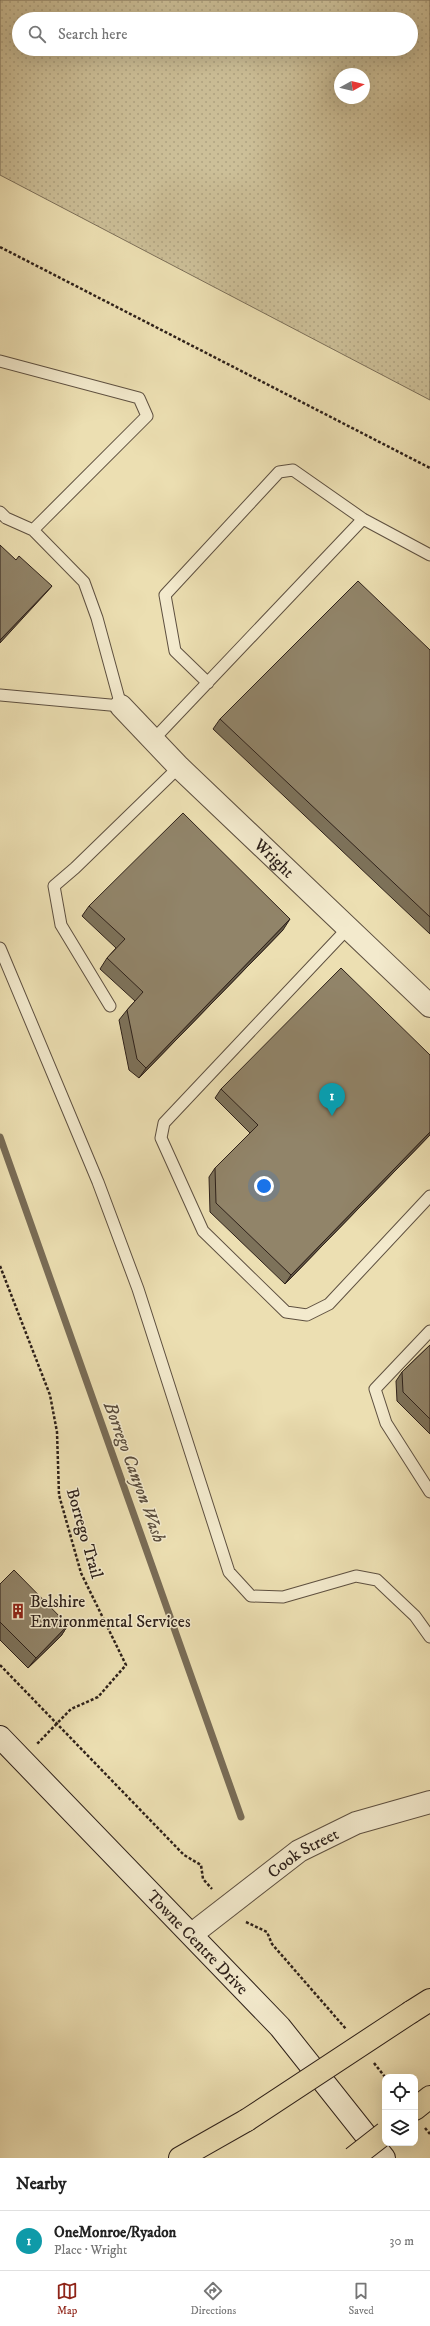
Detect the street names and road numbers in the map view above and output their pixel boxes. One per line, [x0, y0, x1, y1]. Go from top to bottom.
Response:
street label: Wright [248, 833, 299, 884]
street label: Borrego Trail [61, 1486, 107, 1581]
street label: Cook Street [263, 1823, 343, 1883]
street label: Towne Centre Drive [142, 1886, 253, 2000]

